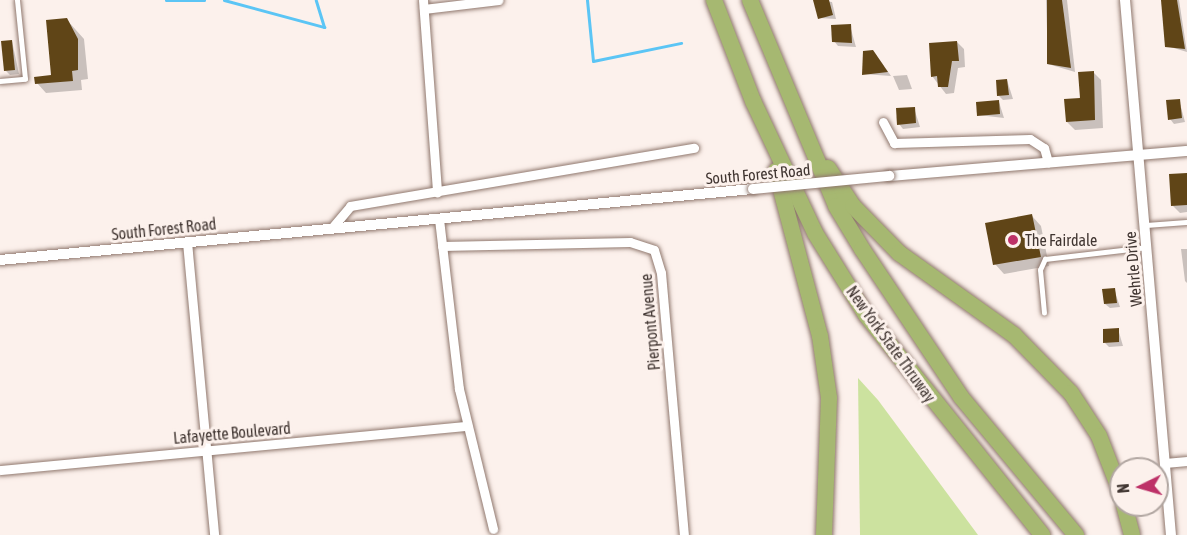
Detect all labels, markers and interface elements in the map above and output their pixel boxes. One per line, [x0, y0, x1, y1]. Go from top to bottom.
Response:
street label: South Forest Road [705, 160, 811, 188]
street label: South Forest Road [111, 214, 217, 244]
place label: The Fairdale [1025, 230, 1097, 250]
street label: Wehrle Drive [1120, 231, 1146, 307]
marker: The Fairdale [1006, 233, 1020, 247]
street label: Pierpont Avenue [636, 273, 664, 371]
street label: New York State Thruway [842, 282, 940, 406]
street label: Lafayette Boulevard [172, 418, 292, 448]
north arrow [1109, 457, 1169, 517]
text: N [1114, 483, 1132, 494]

